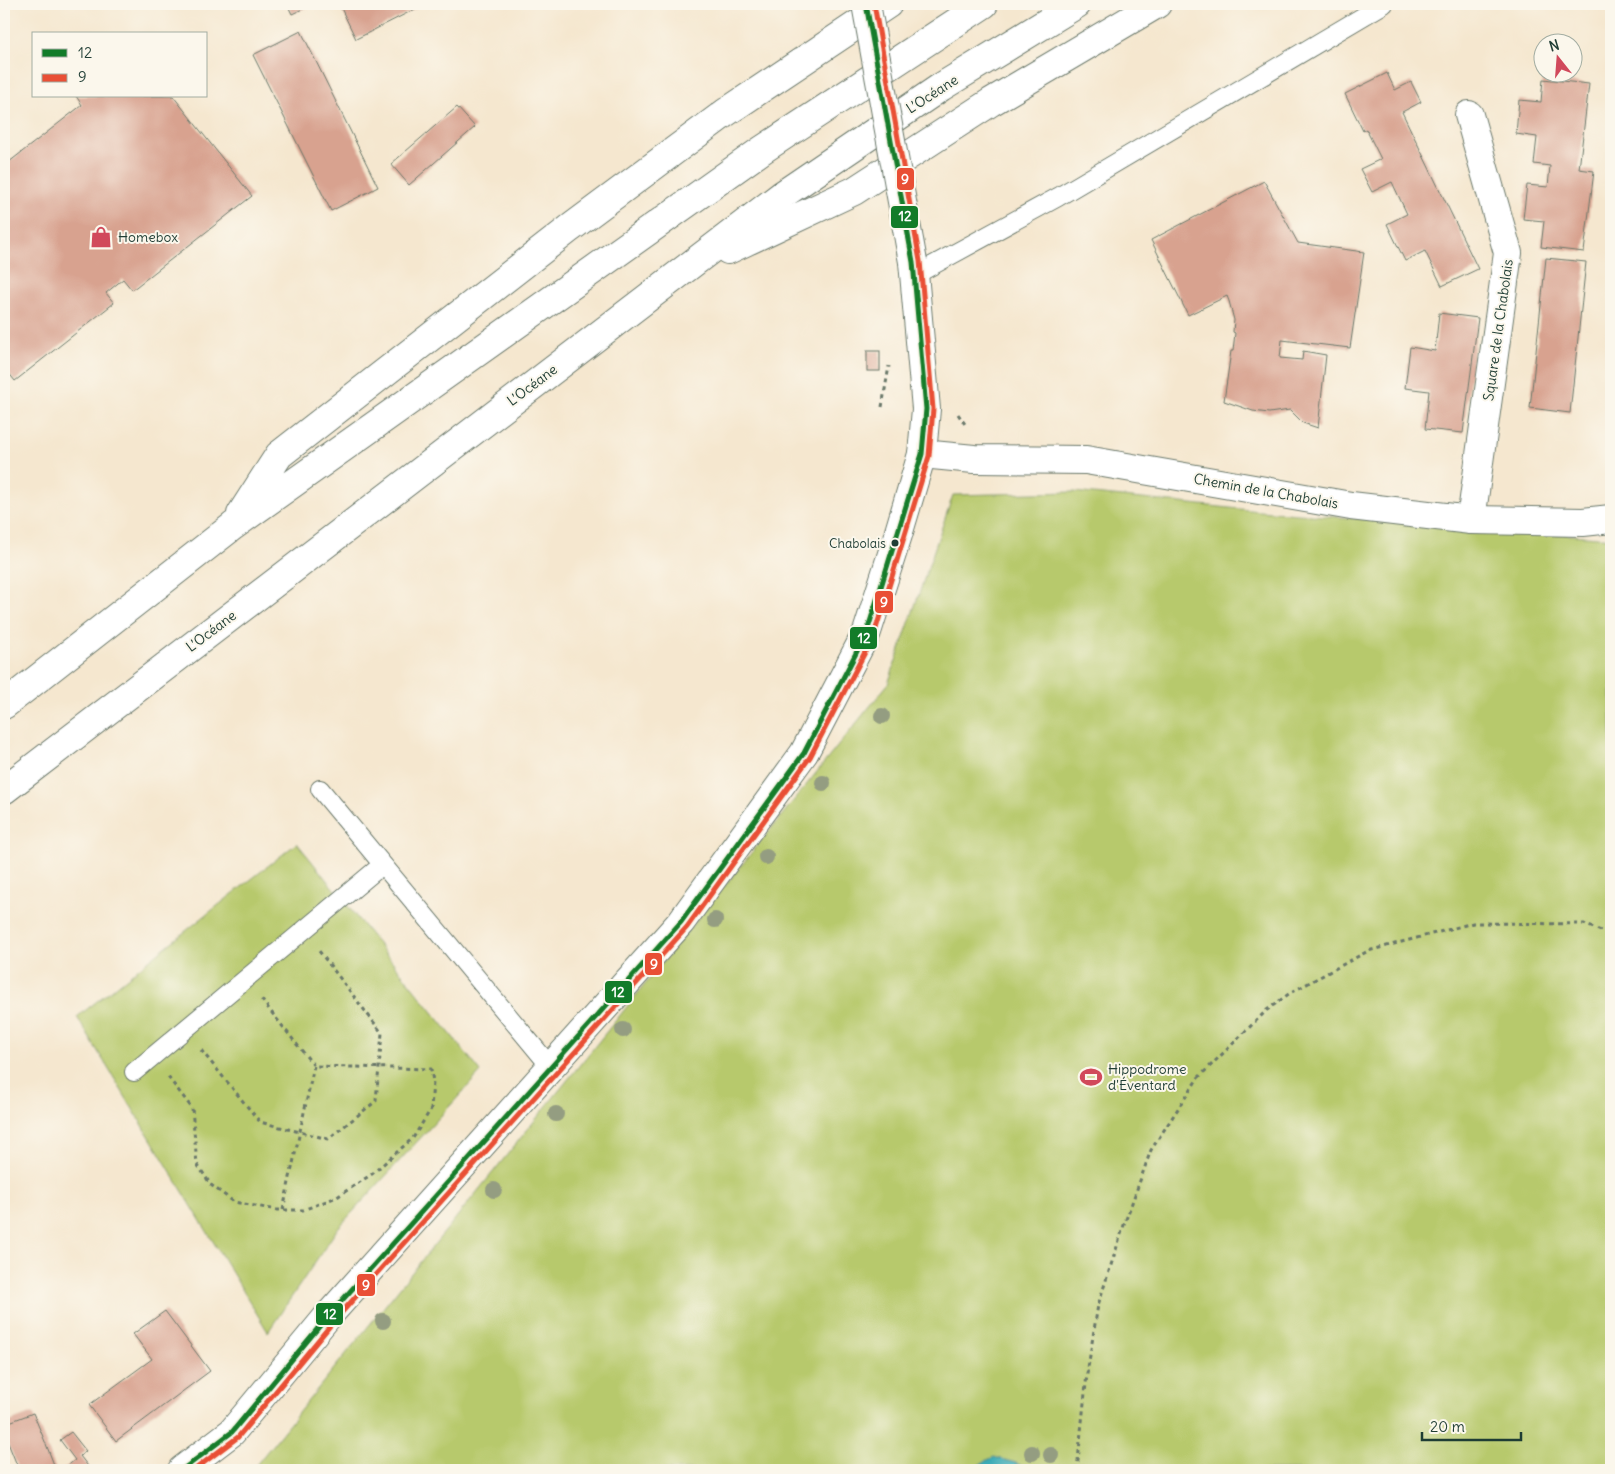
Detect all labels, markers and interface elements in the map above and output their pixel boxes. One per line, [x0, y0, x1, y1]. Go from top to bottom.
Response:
legend [32, 32, 208, 98]
north arrow [1532, 32, 1582, 82]
text: N [1547, 36, 1561, 56]
text: 12 [78, 43, 92, 62]
text: 9 [78, 67, 87, 86]
street label: L’Océane [903, 71, 961, 117]
line badge: 9 [896, 167, 915, 191]
text: 9 [901, 170, 909, 188]
line badge: 12 [890, 205, 919, 229]
text: 12 [898, 207, 912, 225]
shop icon: Homebox [88, 224, 114, 250]
place label: Homebox [118, 228, 178, 246]
street label: Square de la Chabolais [1479, 258, 1517, 402]
street label: L’Océane [503, 360, 561, 410]
street label: Chemin de la Chabolais [1192, 469, 1340, 513]
place label: Chabolais [829, 535, 886, 552]
marker: Chabolais [890, 538, 900, 548]
line badge: 9 [874, 590, 894, 614]
text: 9 [880, 593, 888, 611]
street label: L’Océane [182, 606, 240, 656]
line badge: 12 [849, 626, 878, 650]
text: 12 [857, 629, 871, 647]
line badge: 9 [644, 952, 663, 976]
text: 9 [650, 955, 658, 973]
line badge: 12 [604, 980, 633, 1004]
text: 12 [611, 983, 625, 1001]
place label: Hippodrome d'Éventard [1108, 1060, 1187, 1094]
sports icon: Hippodrome d'Éventard [1078, 1064, 1104, 1090]
line badge: 9 [356, 1273, 376, 1297]
text: 9 [362, 1276, 370, 1294]
line badge: 12 [315, 1302, 344, 1326]
text: 12 [323, 1305, 337, 1323]
scale bar [1422, 1409, 1521, 1441]
text: 20 m [1430, 1417, 1465, 1436]

